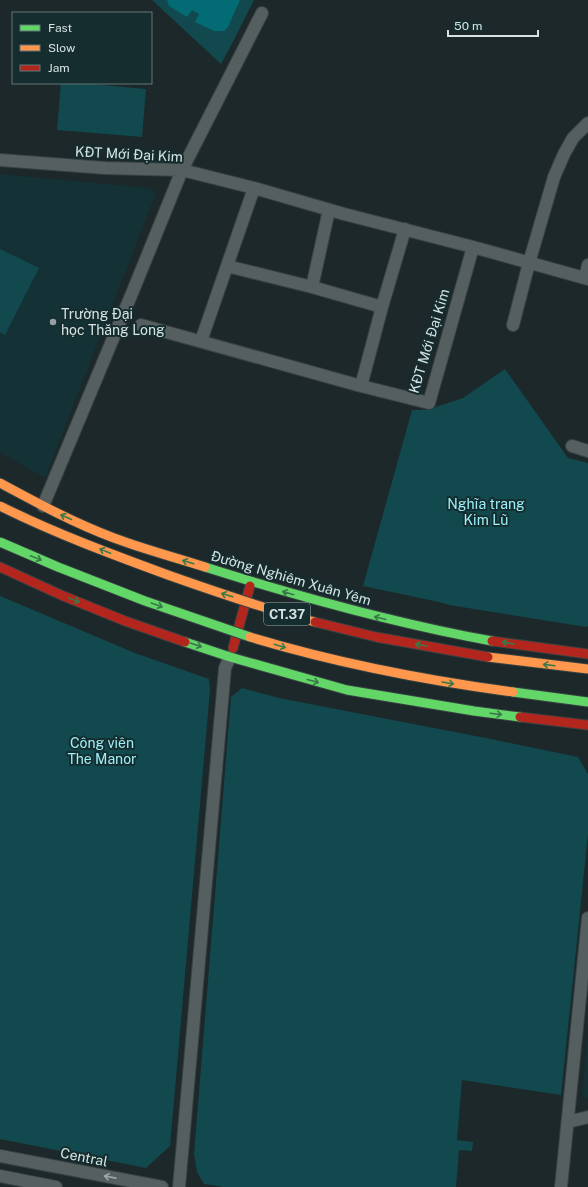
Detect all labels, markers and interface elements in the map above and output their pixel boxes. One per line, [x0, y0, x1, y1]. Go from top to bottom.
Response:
legend [12, 12, 152, 84]
scale bar [448, 12, 538, 38]
text: 50 m [454, 19, 482, 33]
text: Fast [48, 21, 73, 35]
text: Slow [48, 41, 76, 55]
text: Jam [48, 61, 70, 75]
street label: KĐT Mới Đại Kim [75, 143, 183, 165]
street label: KĐT Mới Đại Kim [406, 287, 452, 395]
place label: Trường Đại học Thăng Long [61, 306, 165, 338]
marker: Trường Đại học Thăng Long [48, 317, 58, 327]
park label: Nghĩa trang Kim Lũ [447, 496, 525, 528]
one-way arrow [60, 512, 72, 520]
one-way arrow [99, 547, 111, 555]
street label: Đường Nghiêm Xuân Yêm [209, 547, 373, 609]
one-way arrow [29, 555, 41, 562]
one-way arrow [181, 558, 194, 565]
one-way arrow [282, 589, 295, 596]
one-way arrow [222, 591, 234, 599]
one-way arrow [67, 597, 79, 604]
one-way arrow [150, 602, 162, 610]
road number: CT.37 [264, 603, 310, 625]
one-way arrow [374, 614, 387, 621]
one-way arrow [502, 639, 515, 647]
one-way arrow [415, 641, 428, 649]
one-way arrow [189, 642, 201, 650]
one-way arrow [273, 643, 286, 650]
one-way arrow [543, 661, 556, 668]
one-way arrow [306, 678, 319, 685]
one-way arrow [441, 679, 454, 687]
one-way arrow [489, 710, 502, 718]
park label: Công viên The Manor [67, 735, 137, 767]
street label: Central [59, 1145, 109, 1169]
one-way arrow [104, 1173, 117, 1181]

